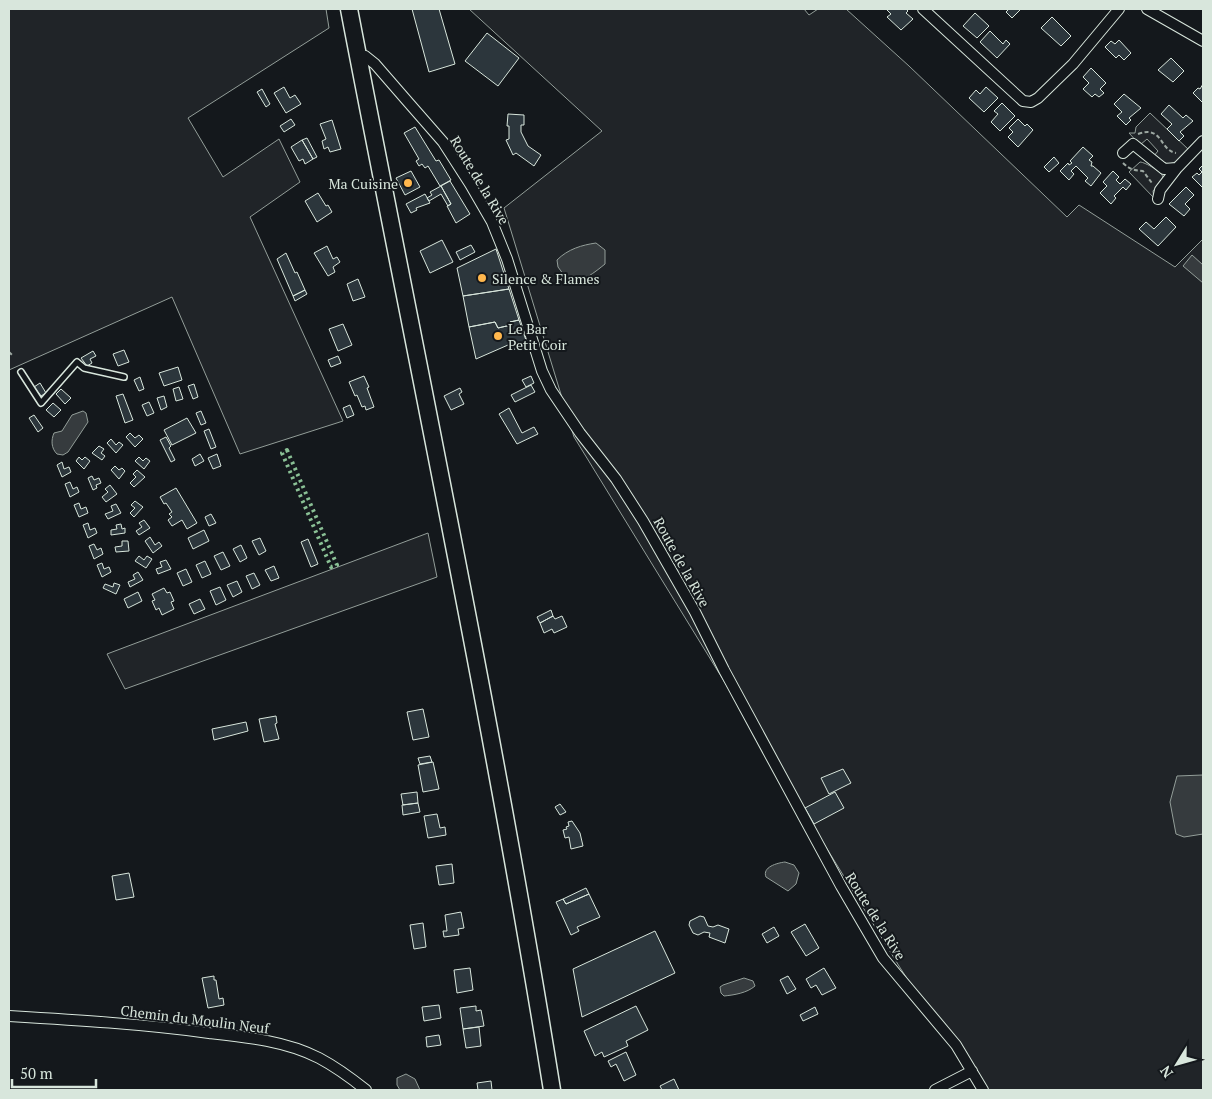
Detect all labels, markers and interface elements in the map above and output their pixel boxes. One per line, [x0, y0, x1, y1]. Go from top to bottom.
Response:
street label: Route de la Rive [446, 132, 514, 228]
place label: Ma Cuisine [328, 174, 398, 193]
marker: Ma Cuisine [402, 177, 414, 189]
place label: Silence & Flames [492, 269, 600, 288]
marker: Silence & Flames [476, 272, 488, 284]
place label: Le Bar Petit Coir [508, 319, 568, 354]
marker: Le Bar Petit Coir [492, 330, 504, 342]
street label: Route de la Rive [649, 514, 715, 610]
street label: Route de la Rive [841, 869, 911, 963]
street label: Chemin du Moulin Neuf [120, 1000, 272, 1038]
north arrow [1152, 1039, 1202, 1089]
scale bar [12, 1056, 96, 1088]
text: N [1155, 1062, 1177, 1082]
text: 50 m [20, 1063, 53, 1083]

